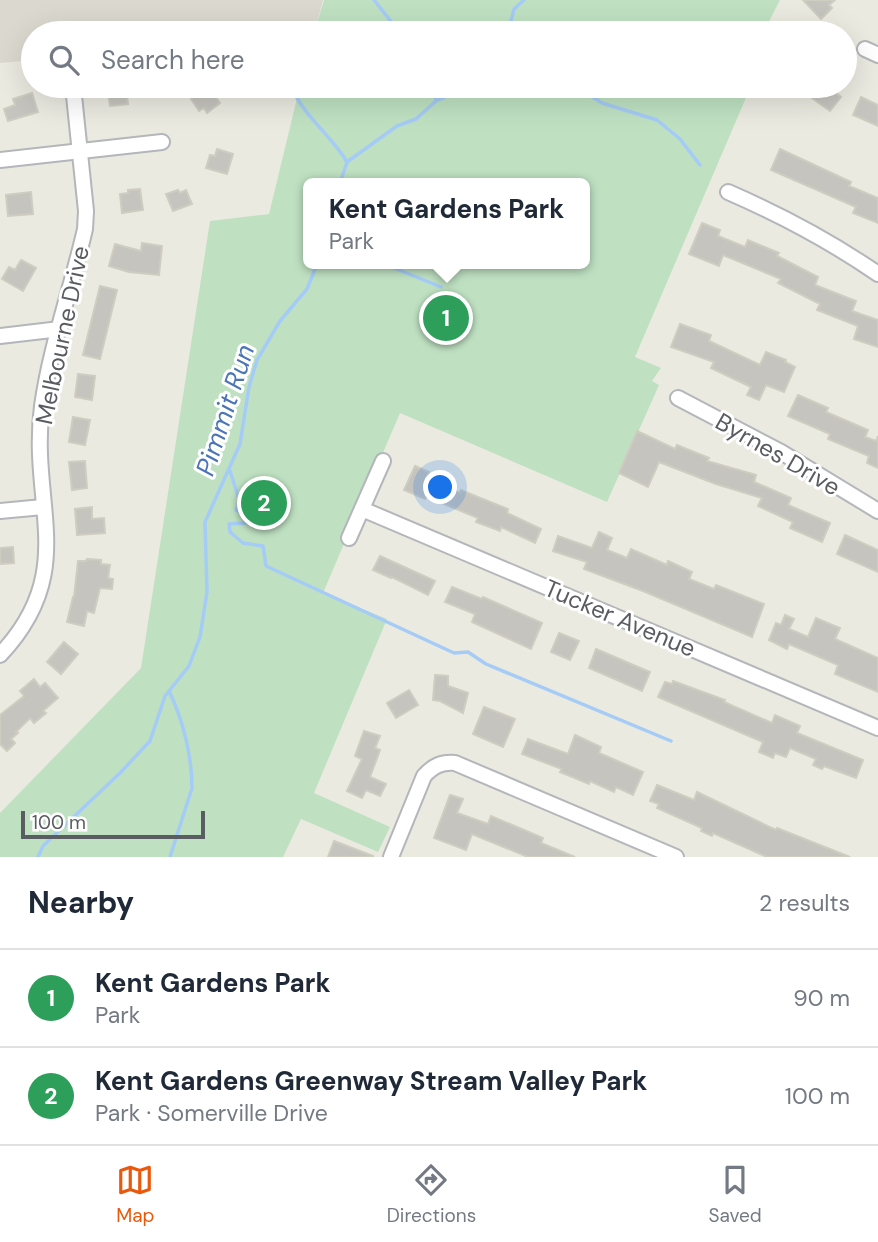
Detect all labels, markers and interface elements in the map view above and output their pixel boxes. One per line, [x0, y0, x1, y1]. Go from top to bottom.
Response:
search box [21, 21, 857, 98]
icon: search [45, 41, 83, 79]
text: Search here [101, 43, 244, 77]
popup [303, 178, 590, 269]
text: Kent Gardens Park [329, 192, 564, 226]
text: Park [329, 226, 374, 256]
street label: Melbourne Drive [28, 243, 96, 427]
pin: 1 [423, 292, 469, 344]
water label: Pimmit Run [188, 340, 262, 480]
street label: Byrnes Drive [710, 406, 846, 502]
your location [423, 470, 457, 504]
pin: 2 [241, 477, 287, 529]
street label: Tucker Avenue [540, 572, 700, 664]
scale bar [21, 808, 205, 840]
text: 100 m [32, 810, 86, 835]
text: Nearby [28, 883, 134, 922]
text: 2 results [759, 888, 850, 918]
text: Kent Gardens Park [95, 966, 331, 1000]
text: 1 [47, 983, 55, 1013]
text: 90 m [793, 983, 850, 1013]
text: Park [95, 1000, 140, 1030]
text: Kent Gardens Greenway Stream Valley Park [95, 1064, 647, 1098]
text: 2 [44, 1081, 58, 1111]
text: 100 m [785, 1081, 850, 1111]
text: Park · Somerville Drive [95, 1098, 328, 1128]
tab: Map [116, 1161, 154, 1228]
tab: Directions [387, 1161, 476, 1228]
tab: Saved [709, 1161, 762, 1228]

